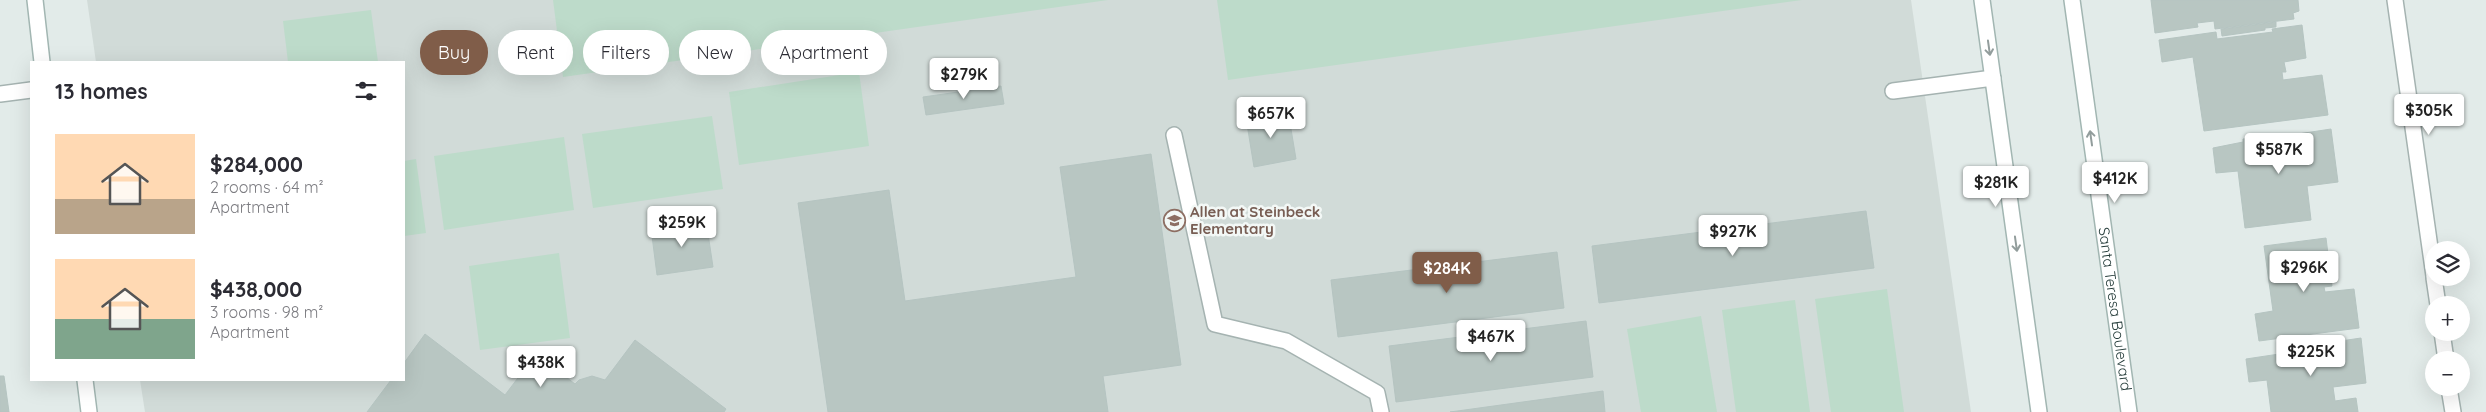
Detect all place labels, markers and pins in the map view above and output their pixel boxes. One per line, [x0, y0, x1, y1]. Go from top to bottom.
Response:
pin: $279K [929, 58, 999, 100]
pin: $305K [2394, 94, 2464, 136]
pin: $657K [1236, 96, 1306, 139]
pin: $587K [2244, 132, 2314, 175]
pin: $412K [2080, 162, 2150, 204]
pin: $281K [1961, 166, 2031, 208]
place label: Allen at Steinbeck Elementary [1190, 202, 1320, 238]
pin: $259K [647, 206, 717, 248]
school or university icon: Allen at Steinbeck Elementary [1162, 209, 1186, 233]
pin: $927K [1698, 214, 1768, 257]
pin: $296K [2269, 250, 2339, 293]
pin: $284K [1412, 252, 1482, 294]
pin: $467K [1456, 320, 1526, 362]
pin: $225K [2276, 334, 2346, 377]
pin: $438K [506, 346, 576, 388]

